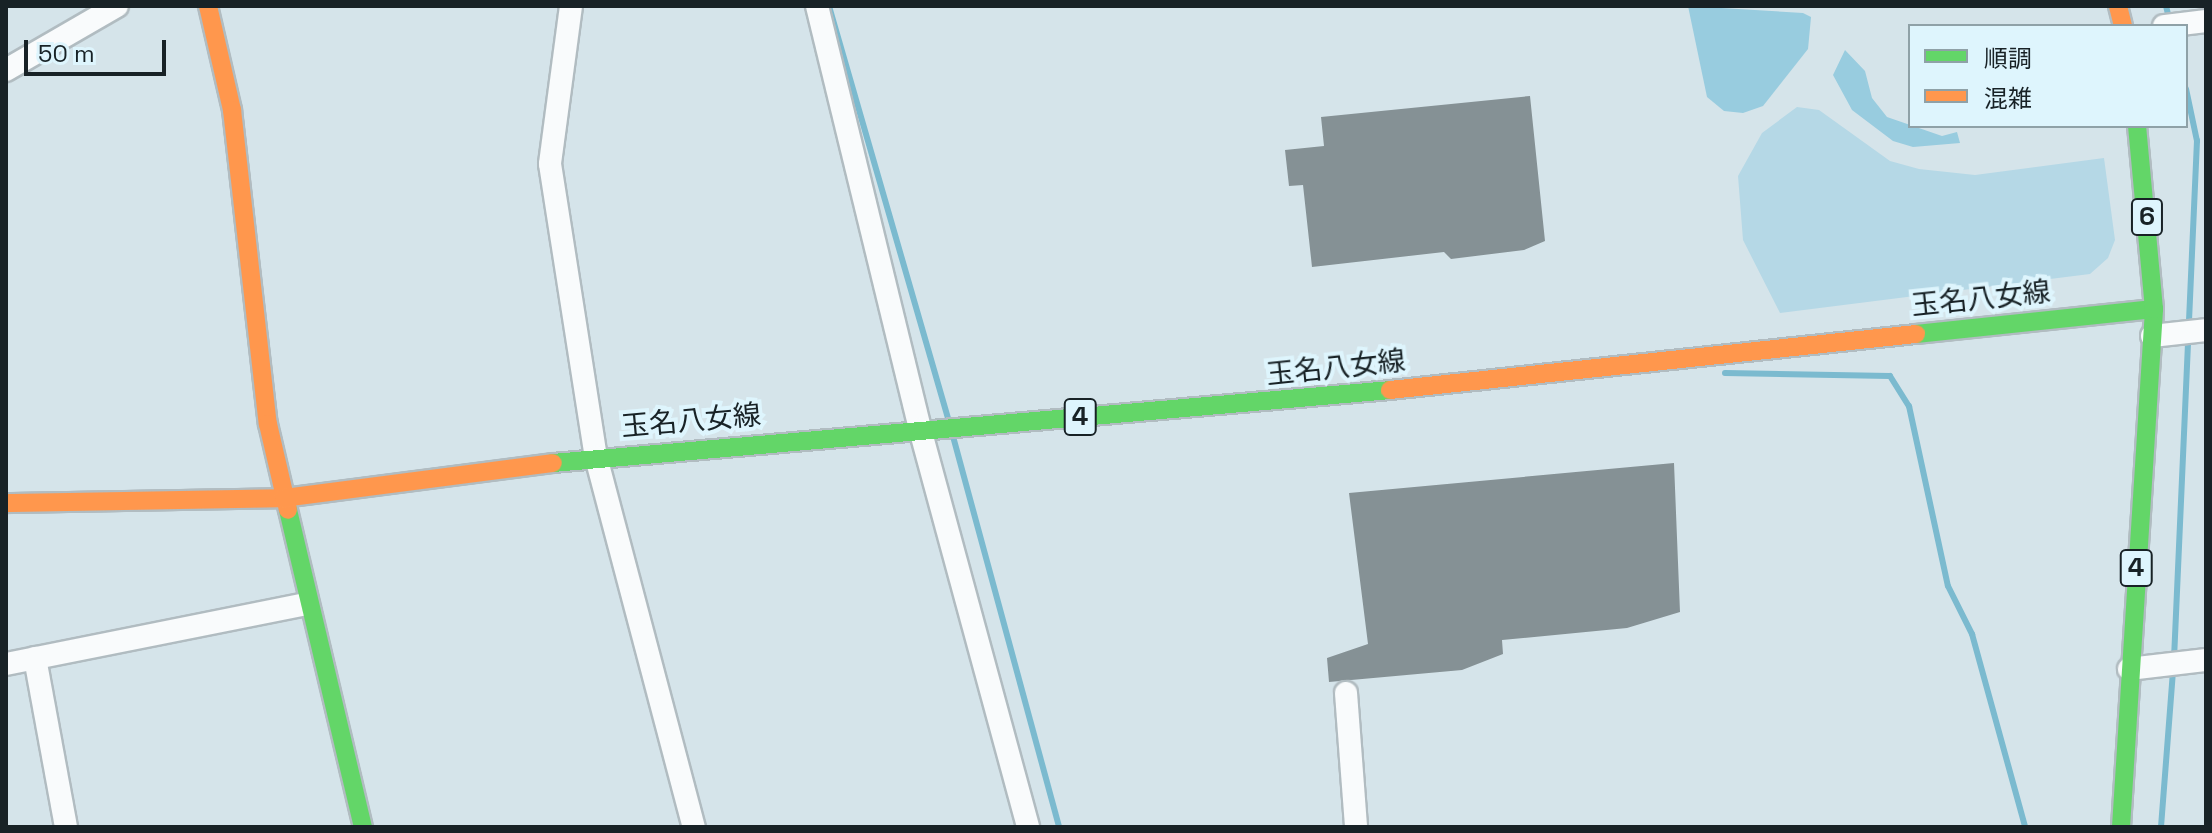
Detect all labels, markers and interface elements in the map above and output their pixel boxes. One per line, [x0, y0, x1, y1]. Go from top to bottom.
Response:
scale bar [28, 24, 170, 74]
legend [1908, 24, 2188, 128]
text: 50 m [38, 38, 95, 69]
text: 順調 [1984, 43, 2032, 74]
text: 混雑 [1984, 83, 2032, 114]
road number: 6 [2129, 195, 2165, 239]
street label: 玉名八女線 [1910, 274, 2052, 322]
street label: 玉名八女線 [1265, 343, 1407, 391]
road number: 4 [1062, 395, 1098, 439]
street label: 玉名八女線 [620, 397, 762, 443]
road number: 4 [2118, 546, 2154, 590]

